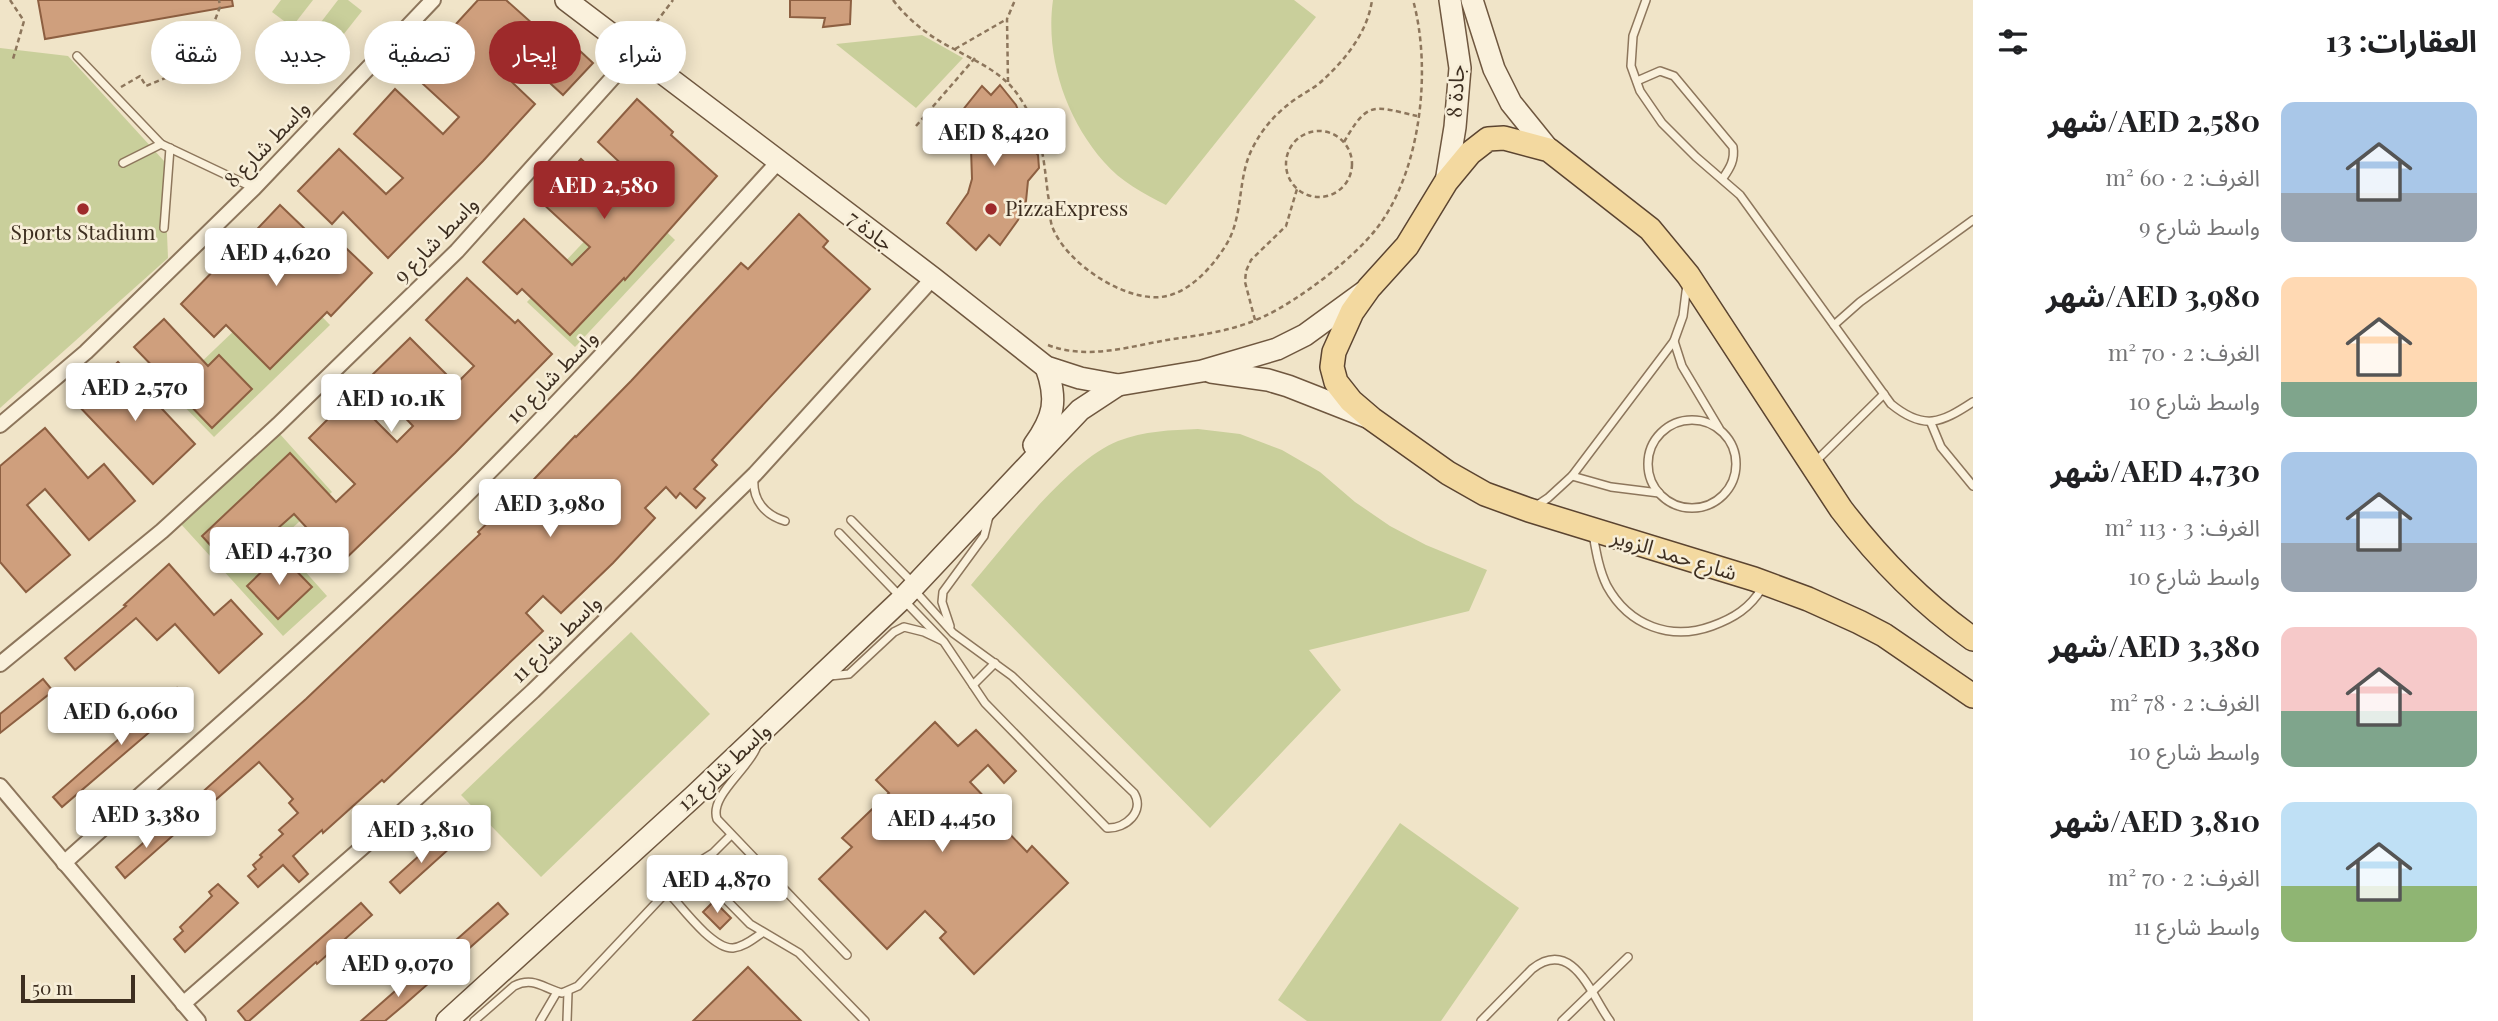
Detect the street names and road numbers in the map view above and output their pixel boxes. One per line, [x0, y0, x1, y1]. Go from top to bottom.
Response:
street label: جادة 8 [1439, 64, 1469, 118]
street label: واسط شارع 8 [217, 93, 316, 194]
street label: واسط شارع 9 [386, 189, 485, 290]
street label: جادة 7 [843, 203, 900, 256]
street label: واسط شارع 10 [499, 323, 604, 431]
street label: شارع حمد الزوير [1607, 520, 1741, 588]
street label: واسط شارع 11 [503, 587, 608, 690]
street label: واسط شارع 12 [670, 715, 777, 818]

